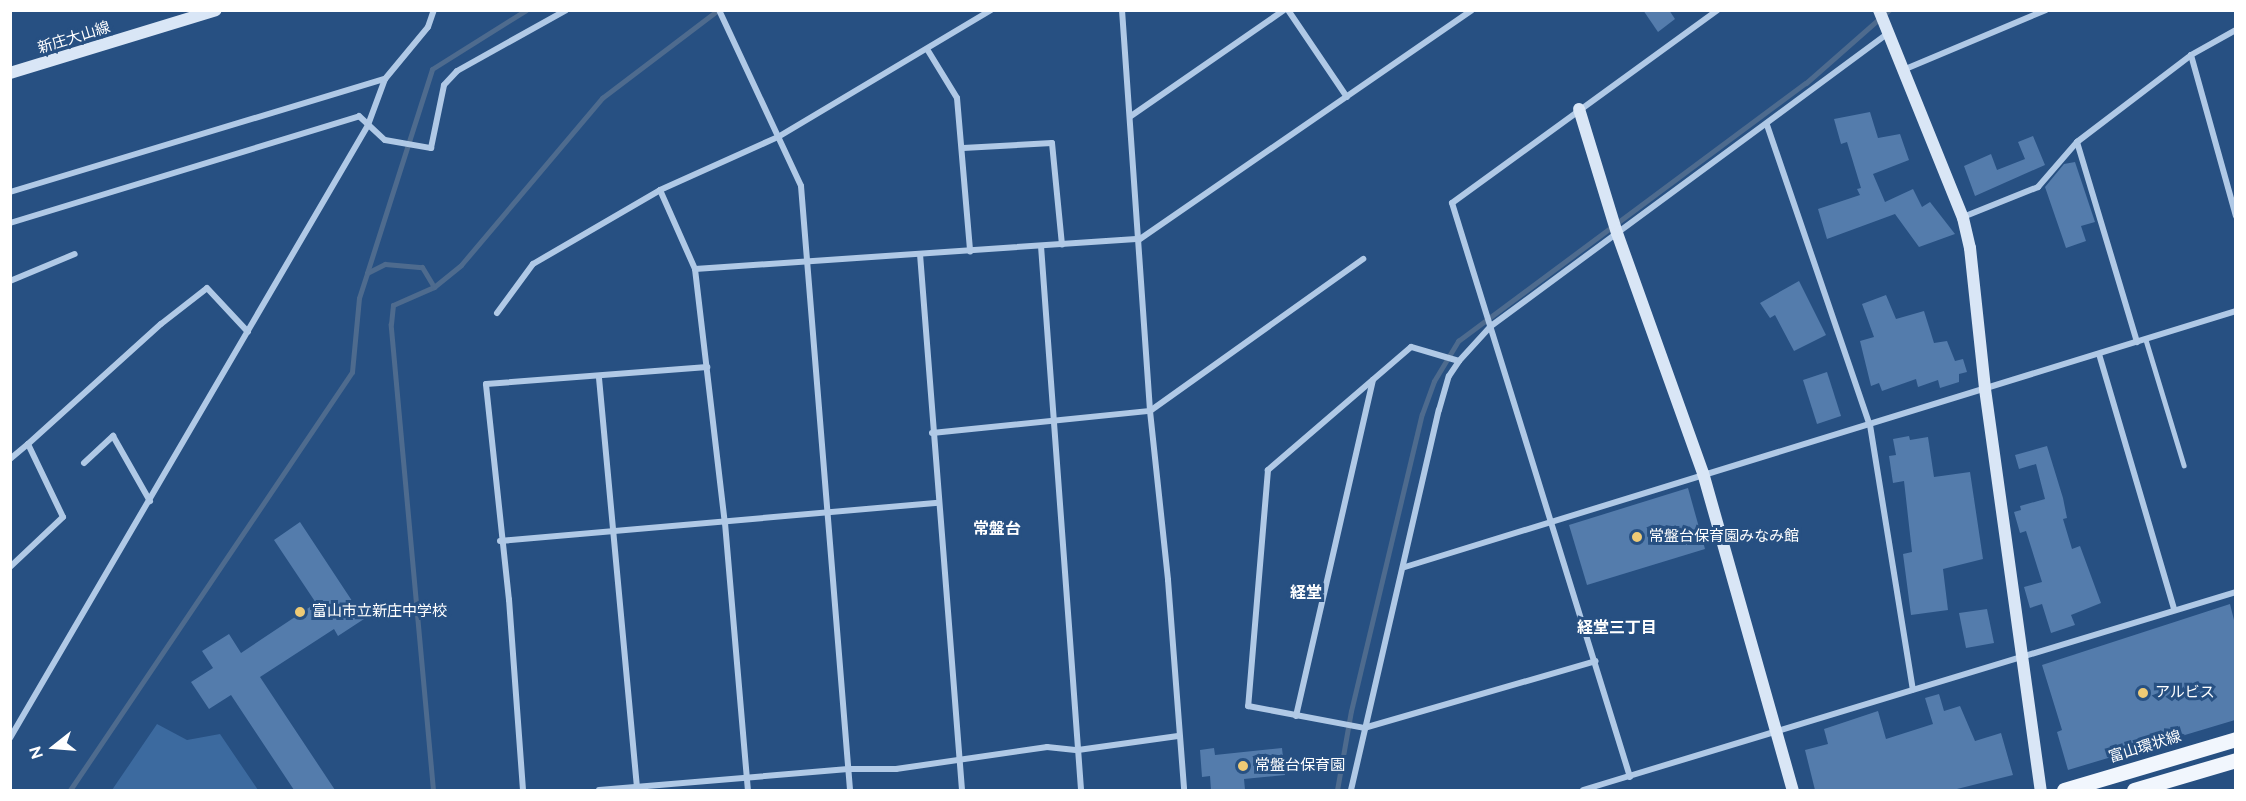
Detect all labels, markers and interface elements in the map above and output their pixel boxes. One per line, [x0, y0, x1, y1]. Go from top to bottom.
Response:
street label: 新庄大山線 [36, 18, 112, 58]
district label: 常盤台 [973, 519, 1021, 539]
place label: 常盤台保育園みなみ館 [1649, 528, 1799, 546]
marker: 常盤台保育園みなみ館 [1630, 530, 1644, 544]
district label: 経堂 [1290, 583, 1322, 603]
place label: 富山市立新庄中学校 [312, 603, 447, 621]
marker: 富山市立新庄中学校 [293, 605, 307, 619]
district label: 経堂三丁目 [1577, 618, 1657, 638]
place label: アルビス [2155, 684, 2215, 702]
marker: アルビス [2136, 686, 2150, 700]
north arrow [24, 717, 84, 777]
street label: 富山環状線 [2107, 727, 2183, 767]
text: N [25, 744, 47, 761]
place label: 常盤台保育園 [1255, 757, 1345, 775]
marker: 常盤台保育園 [1236, 759, 1250, 773]

